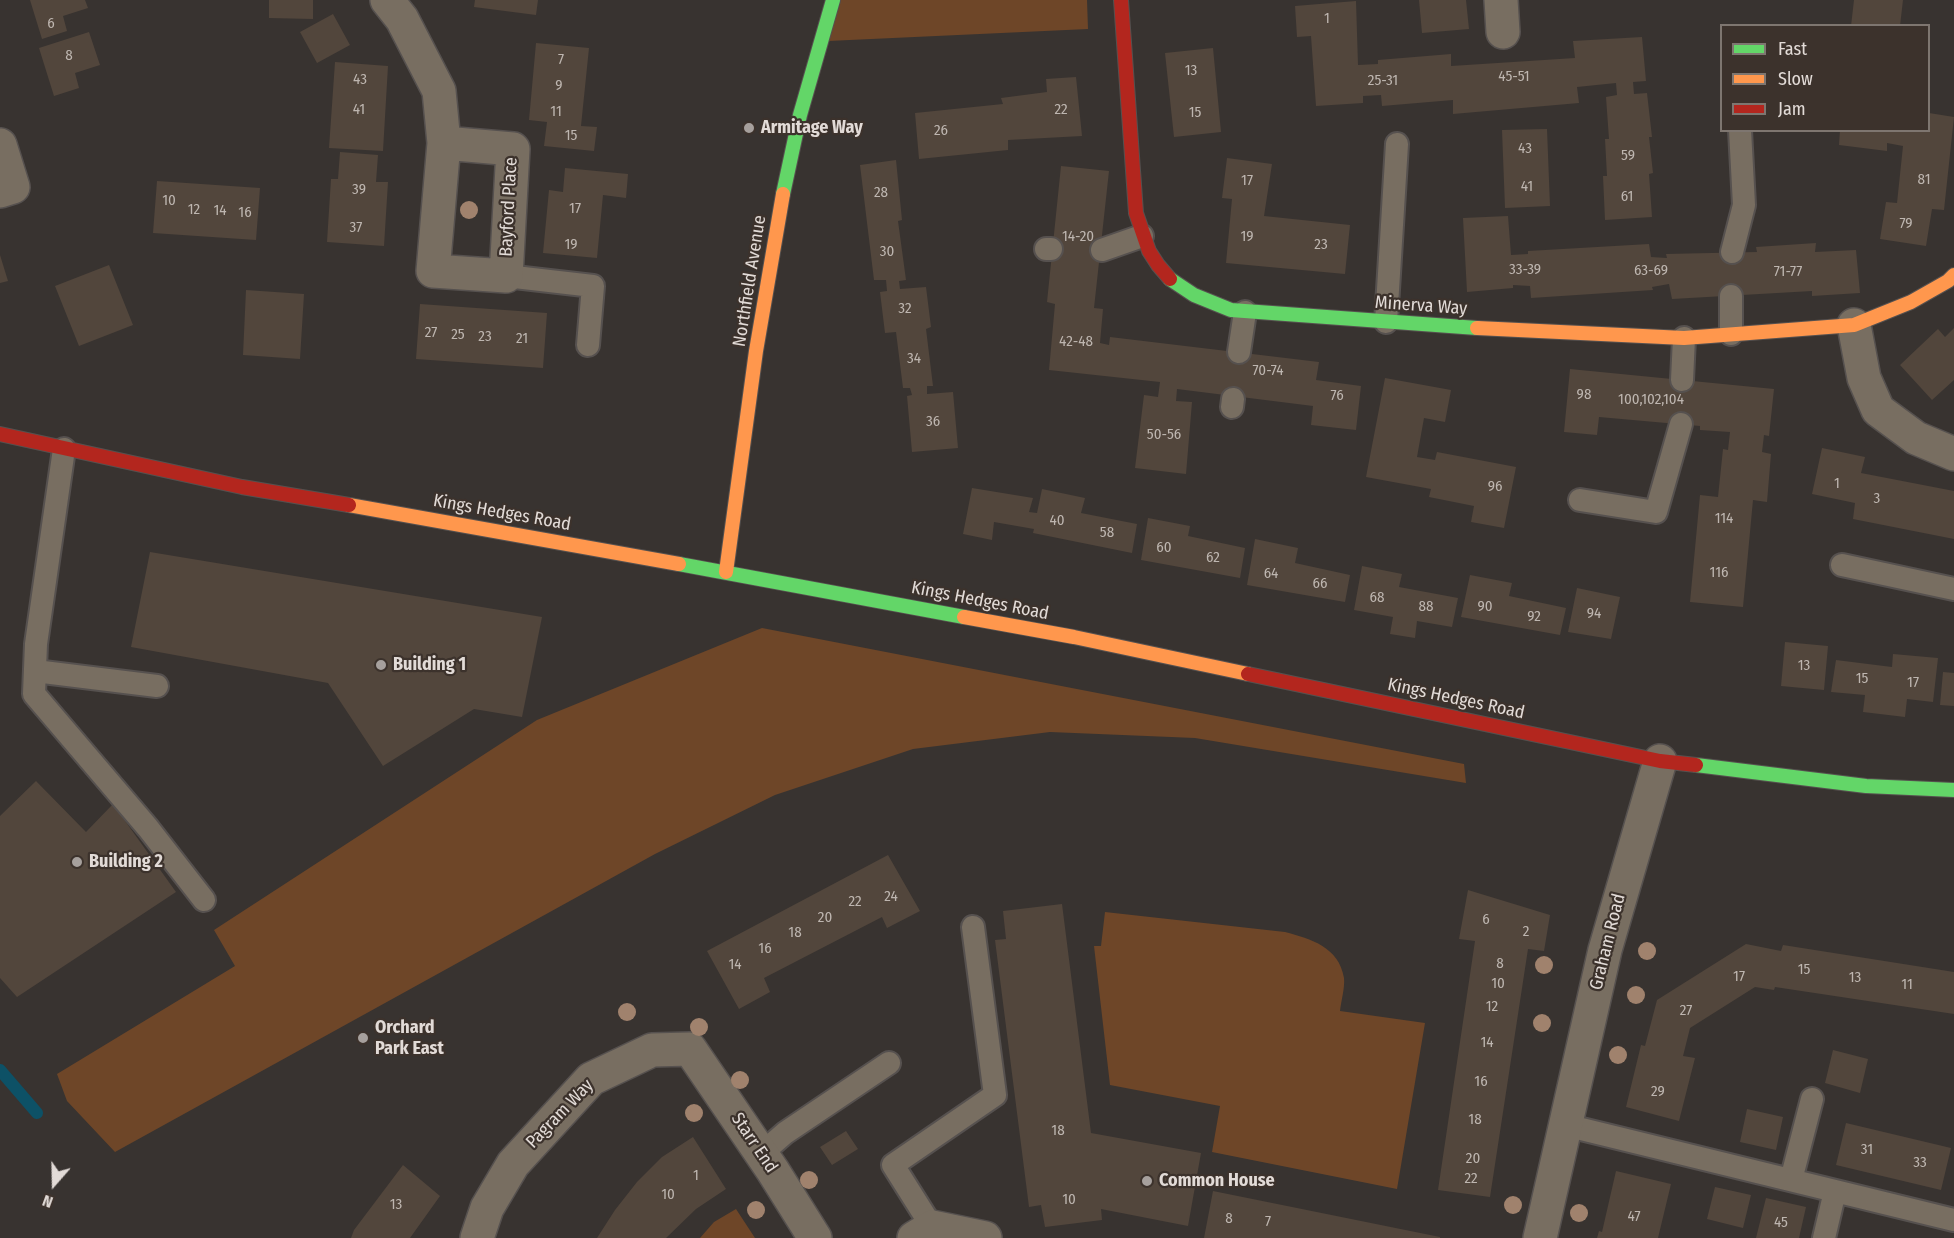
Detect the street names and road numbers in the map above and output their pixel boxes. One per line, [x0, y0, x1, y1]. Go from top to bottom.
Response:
street label: Bayford Place [496, 157, 522, 257]
street label: Northfield Avenue [729, 214, 771, 348]
street label: Minerva Way [1374, 292, 1468, 320]
street label: Kings Hedges Road [431, 490, 573, 536]
street label: Kings Hedges Road [909, 577, 1051, 625]
street label: Kings Hedges Road [1386, 674, 1526, 724]
street label: Graham Road [1586, 892, 1630, 992]
street label: Pagram Way [522, 1075, 598, 1153]
street label: Starr End [726, 1109, 782, 1177]

